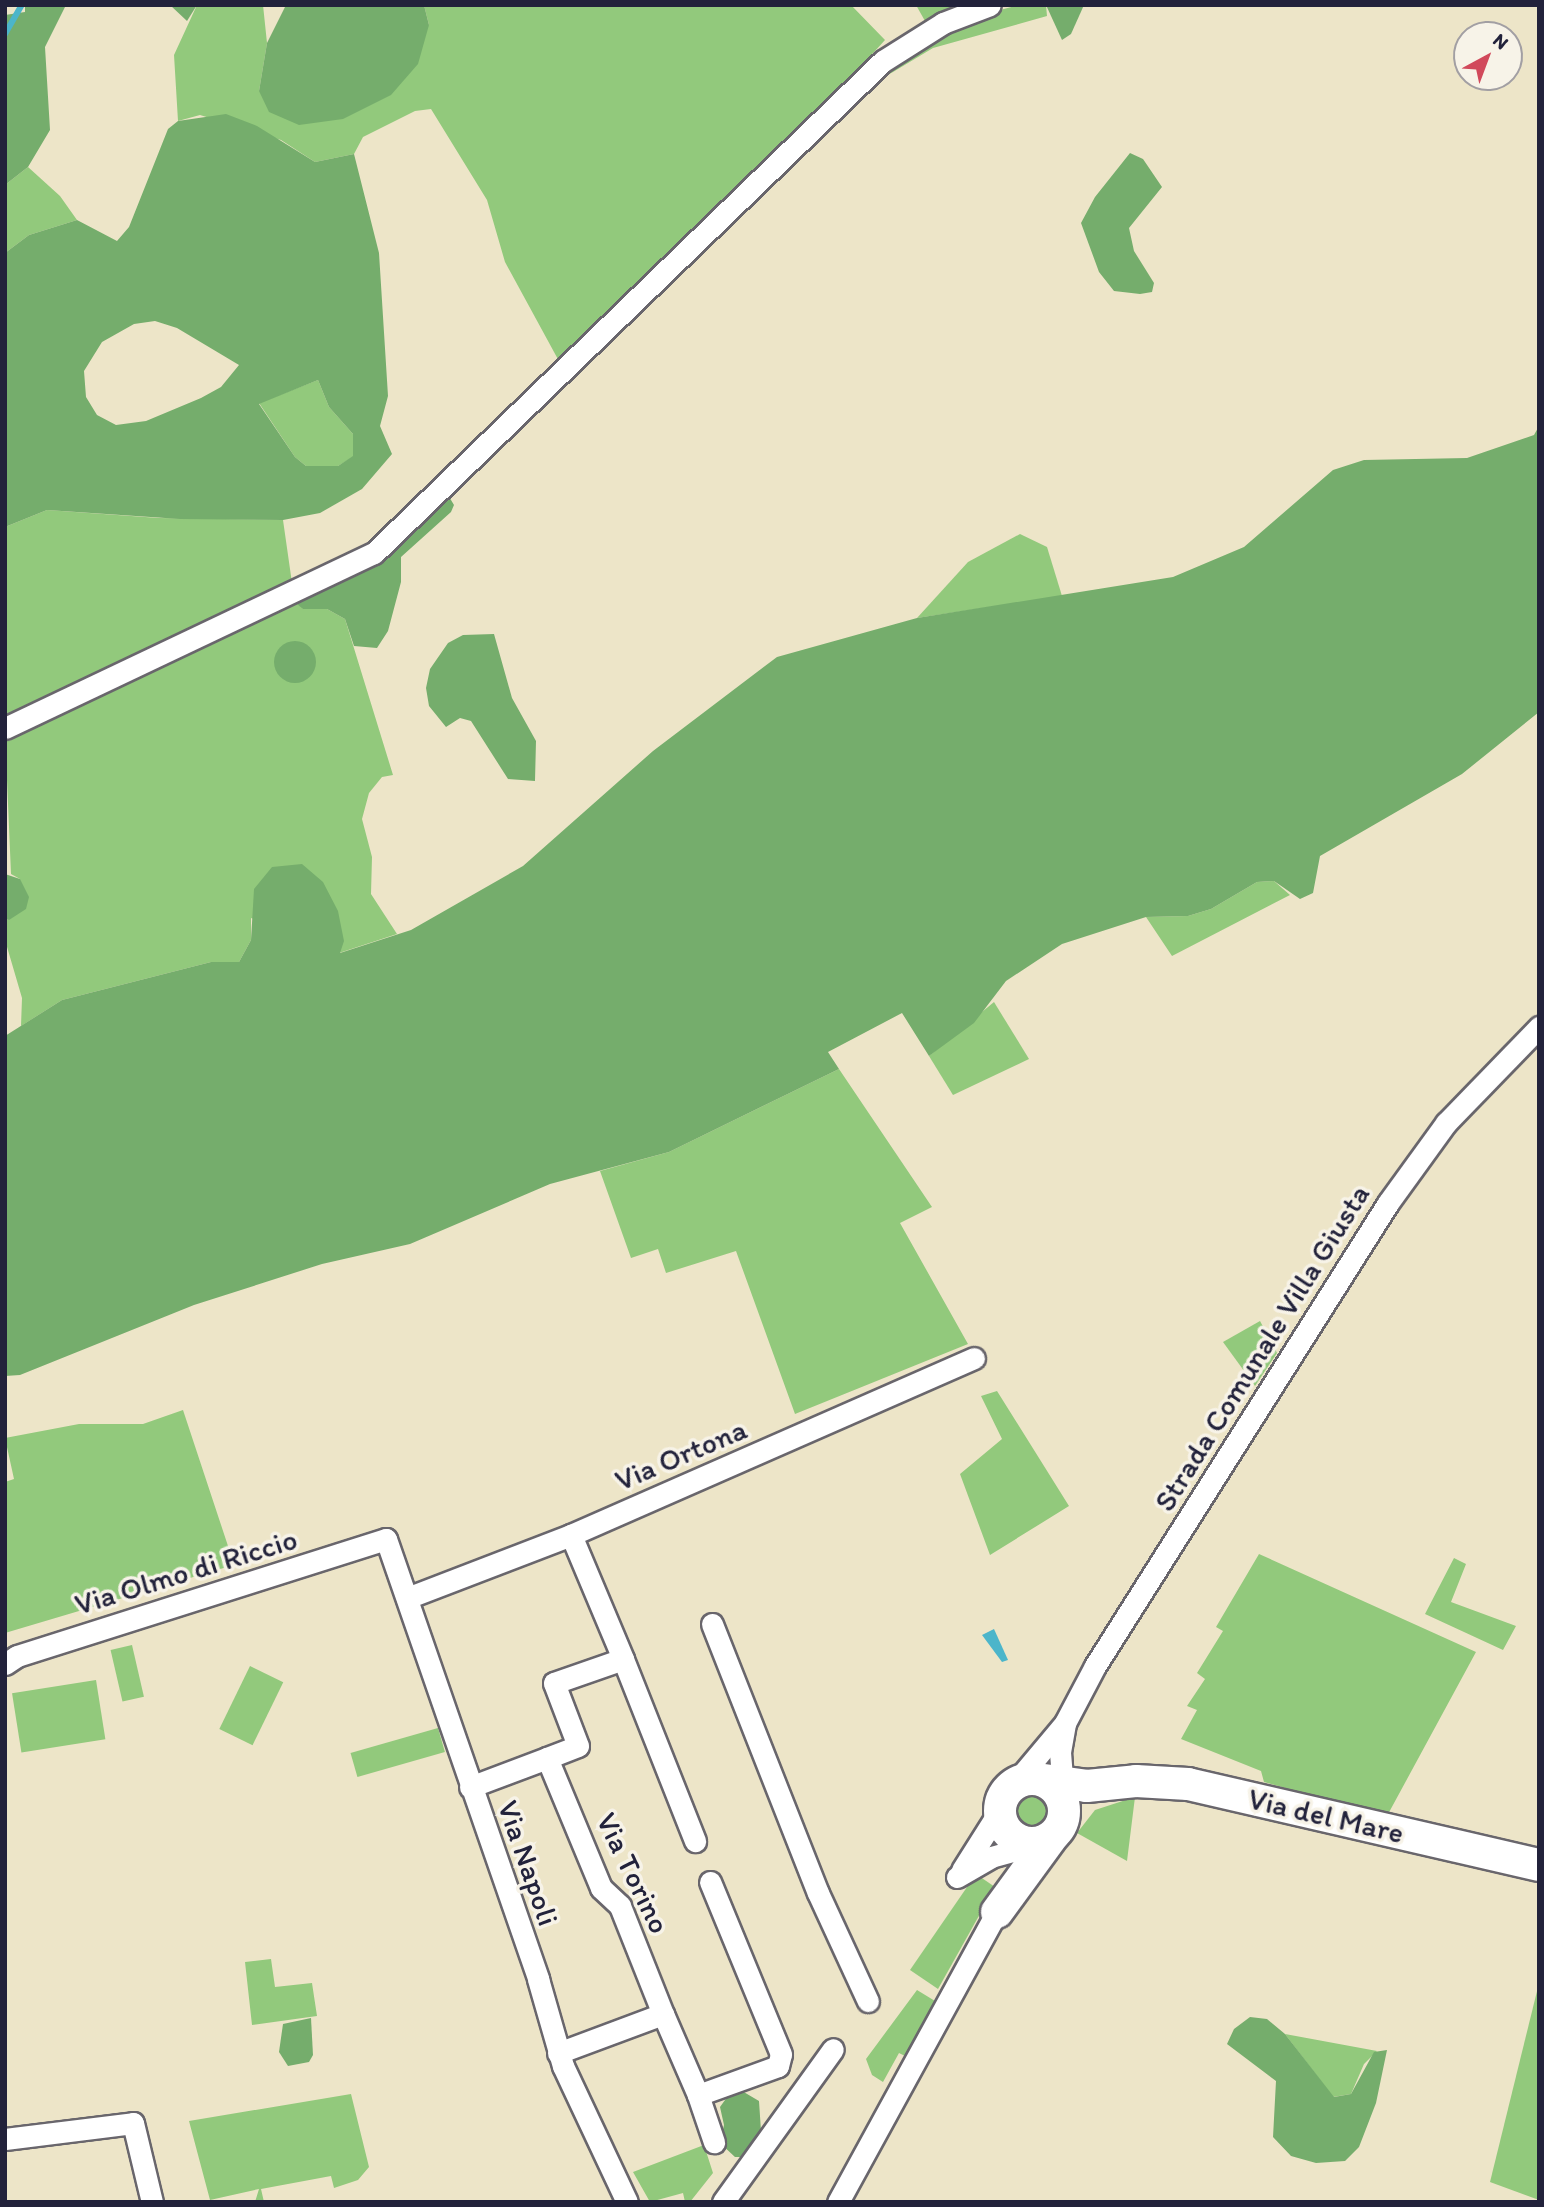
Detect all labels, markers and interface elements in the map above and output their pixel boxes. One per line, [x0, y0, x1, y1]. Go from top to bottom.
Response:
north arrow [1453, 21, 1523, 91]
text: N [1488, 28, 1513, 54]
street label: Strada Comunale Villa Giusta [1146, 1178, 1378, 1518]
street label: Via Ortona [610, 1411, 752, 1499]
street label: Via Olmo di Riccio [70, 1521, 302, 1623]
street label: Via del Mare [1245, 1781, 1407, 1851]
street label: Via Napoli [490, 1796, 566, 1930]
street label: Via Torino [589, 1808, 677, 1938]

